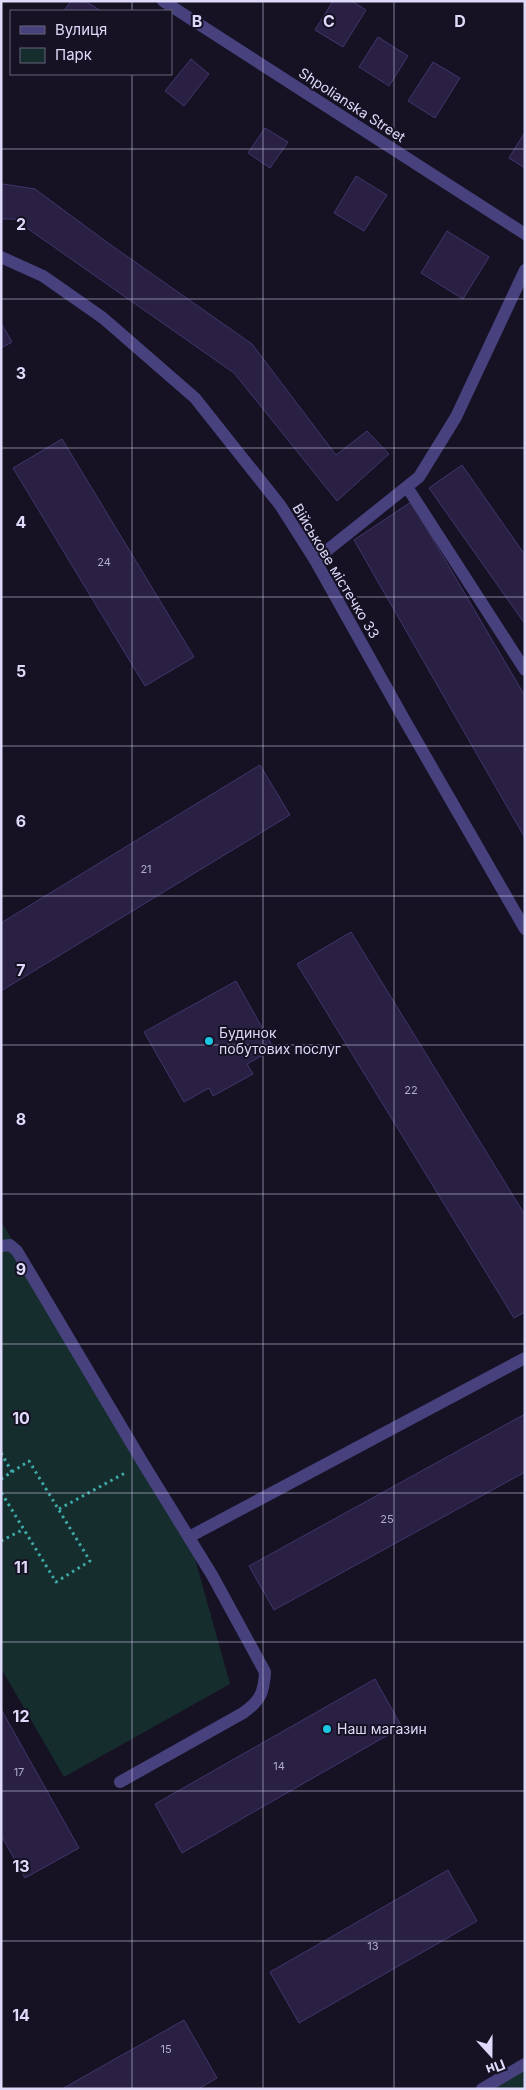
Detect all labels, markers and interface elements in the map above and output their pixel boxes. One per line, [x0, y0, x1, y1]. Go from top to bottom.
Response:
legend [10, 10, 172, 75]
text: B [192, 11, 202, 31]
text: C [323, 11, 335, 31]
text: D [454, 11, 466, 31]
text: Вулиця [55, 20, 107, 39]
text: Парк [55, 45, 92, 64]
street label: Shpolianska Street [296, 64, 409, 146]
text: 2 [16, 214, 26, 234]
text: 3 [16, 363, 26, 383]
street label: Військове містечко 33 [289, 500, 383, 641]
text: 4 [16, 512, 27, 532]
house number: 24 [97, 555, 111, 569]
text: 5 [16, 661, 26, 681]
text: 6 [16, 811, 26, 831]
house number: 21 [140, 862, 152, 876]
text: 7 [16, 960, 26, 980]
place label: Будинок побутових послуг [219, 1024, 341, 1057]
marker: Будинок побутових послуг [203, 1035, 215, 1047]
house number: 22 [404, 1083, 418, 1097]
text: 8 [16, 1109, 26, 1129]
text: 9 [16, 1259, 26, 1279]
text: 10 [12, 1408, 30, 1428]
house number: 25 [380, 1512, 394, 1526]
text: 11 [14, 1557, 28, 1577]
text: 12 [13, 1706, 29, 1726]
place label: Наш магазин [337, 1720, 427, 1737]
marker: Наш магазин [321, 1723, 333, 1735]
house number: 14 [273, 1759, 285, 1773]
house number: 17 [14, 1765, 24, 1779]
text: 13 [12, 1856, 30, 1876]
house number: 13 [367, 1939, 379, 1953]
text: 14 [12, 2005, 30, 2025]
north arrow [466, 2030, 516, 2080]
house number: 15 [160, 2042, 172, 2056]
text: Пн [484, 2056, 508, 2079]

